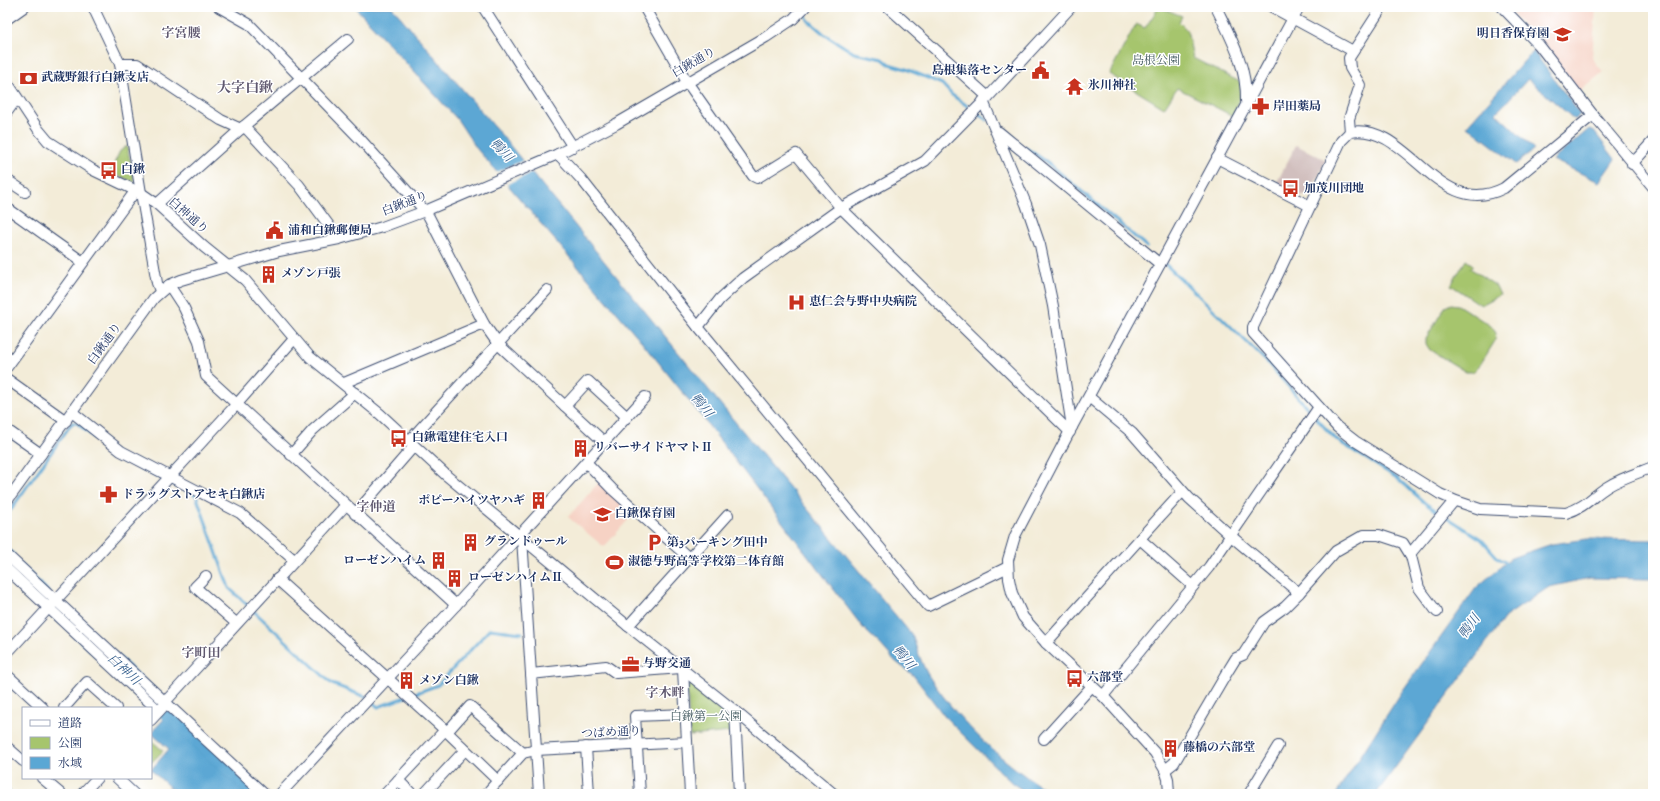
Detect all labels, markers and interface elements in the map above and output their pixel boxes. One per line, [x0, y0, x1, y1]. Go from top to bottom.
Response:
school or university icon: 明日香保育園 [1552, 24, 1572, 44]
district label: 字宮腰 [161, 25, 201, 43]
place label: 明日香保育園 [1477, 25, 1549, 43]
street label: 白鍬通り [669, 43, 719, 83]
park label: 島根公園 [1132, 52, 1180, 70]
public building icon: 島根集落センター [1030, 61, 1050, 81]
place label: 島根集落センター [931, 62, 1027, 80]
bank icon: 武蔵野銀行白鍬支店 [18, 68, 38, 88]
place label: 武蔵野銀行白鍬支店 [41, 69, 149, 87]
temple icon: 氷川神社 [1065, 76, 1085, 96]
place label: 氷川神社 [1088, 77, 1136, 95]
district label: 大字白鍬 [217, 79, 273, 99]
pharmacy icon: 岸田薬局 [1250, 97, 1270, 117]
place label: 岸田薬局 [1273, 98, 1321, 116]
water label: 鴨川 [485, 135, 518, 168]
bus stop icon: 白鍬 [98, 160, 118, 180]
place label: 白鍬 [121, 161, 145, 179]
bus stop icon: 加茂川団地 [1281, 179, 1301, 199]
place label: 加茂川団地 [1304, 180, 1364, 198]
street label: 白鍬通り [379, 187, 431, 221]
street label: 白神通り [164, 193, 212, 239]
public building icon: 浦和白鍬郵便局 [265, 221, 285, 241]
place label: 浦和白鍬郵便局 [288, 222, 372, 240]
building icon: メゾン戸張 [258, 264, 278, 284]
place label: メゾン戸張 [281, 265, 341, 283]
hospital icon: 恵仁会与野中央病院 [786, 292, 806, 312]
place label: 恵仁会与野中央病院 [809, 293, 917, 311]
street label: 白鍬通り [84, 319, 126, 369]
water label: 鴨川 [686, 390, 717, 423]
bus stop icon: 白鍬電建住宅入口 [389, 428, 409, 448]
place label: 白鍬電建住宅入口 [412, 429, 508, 447]
building icon: リバーサイドヤマトⅡ [571, 438, 591, 458]
place label: リバーサイドヤマトⅡ [594, 439, 713, 457]
pharmacy icon: ドラッグストアセキ白鍬店 [99, 485, 119, 505]
place label: ドラッグストアセキ白鍬店 [122, 486, 265, 504]
building icon: ポピーハイツヤハギ [528, 491, 548, 511]
place label: ポピーハイツヤハギ [418, 492, 525, 510]
district label: 字仲道 [356, 499, 396, 517]
school or university icon: 白鍬保育園 [592, 504, 612, 524]
place label: 白鍬保育園 [615, 505, 675, 523]
building icon: グランドゥール [461, 532, 481, 552]
place label: グランドゥール [484, 533, 567, 551]
parking icon: 第3パーキング田中 [644, 533, 664, 553]
place label: 第3パーキング田中 [667, 534, 768, 552]
building icon: ローゼンハイム [429, 551, 449, 571]
place label: ローゼンハイム [343, 552, 426, 570]
sports icon: 淑徳与野高等学校第二体育館 [605, 552, 625, 572]
place label: 淑徳与野高等学校第二体育館 [628, 553, 784, 571]
building icon: ローゼンハイムⅡ [445, 568, 465, 588]
place label: ローゼンハイムⅡ [468, 569, 563, 587]
water label: 鴨川 [1455, 610, 1486, 643]
water label: 鴨川 [888, 642, 919, 675]
district label: 字町田 [181, 645, 221, 663]
water label: 白神川 [103, 650, 145, 691]
office icon: 与野交通 [620, 654, 640, 674]
place label: 与野交通 [643, 655, 691, 673]
bus stop icon: 六部堂 [1064, 668, 1084, 688]
place label: 六部堂 [1087, 669, 1123, 687]
building icon: メゾン白鍬 [396, 671, 416, 691]
place label: メゾン白鍬 [419, 672, 479, 690]
district label: 字木畔 [645, 685, 685, 703]
legend [22, 707, 152, 779]
park label: 白鍬第一公園 [670, 708, 742, 726]
text: 道路 [58, 715, 82, 733]
street label: つばめ通り [581, 722, 641, 744]
text: 公園 [58, 735, 82, 753]
building icon: 藤橋の六部堂 [1160, 738, 1180, 758]
place label: 藤橋の六部堂 [1183, 739, 1255, 757]
text: 水域 [58, 755, 82, 773]

